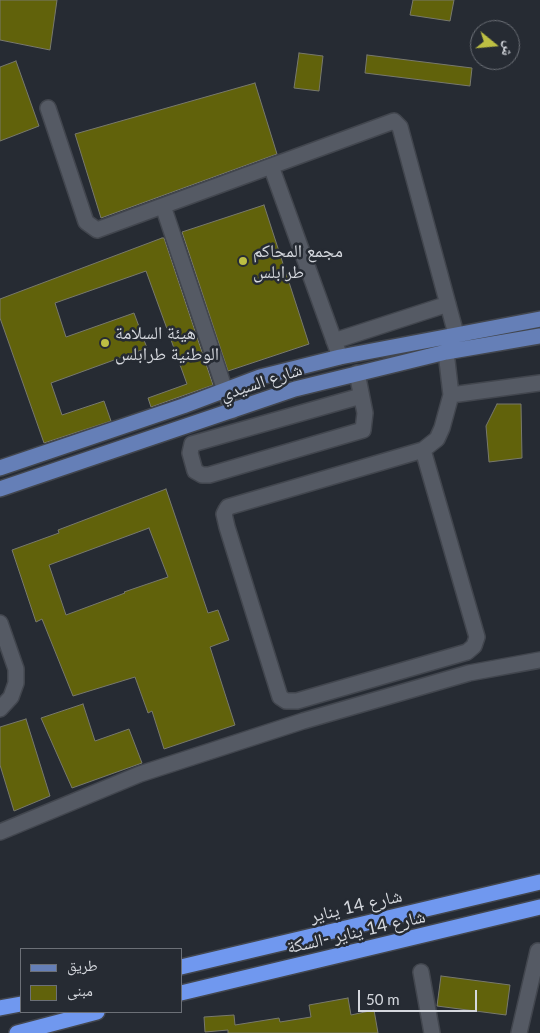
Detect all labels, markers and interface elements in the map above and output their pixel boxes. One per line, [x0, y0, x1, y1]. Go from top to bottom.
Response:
north arrow [470, 20, 520, 70]
text: ش [499, 40, 519, 59]
place label: مجمع المحاكم طرابلس [253, 240, 343, 282]
marker: مجمع المحاكم طرابلس [237, 255, 249, 267]
place label: هيئة السلامة الوطنية طرابلس [115, 322, 219, 364]
marker: هيئة السلامة الوطنية طرابلس [99, 337, 111, 349]
street label: شارع السيدي [217, 359, 305, 405]
street label: شارع 14 يناير [308, 885, 404, 927]
street label: شارع 14 يناير -السكة [285, 906, 427, 958]
legend [20, 948, 182, 1013]
text: طريق [67, 956, 98, 974]
scale bar [360, 980, 479, 1012]
text: مبنى [67, 981, 93, 999]
text: 50 m [366, 990, 400, 1008]

